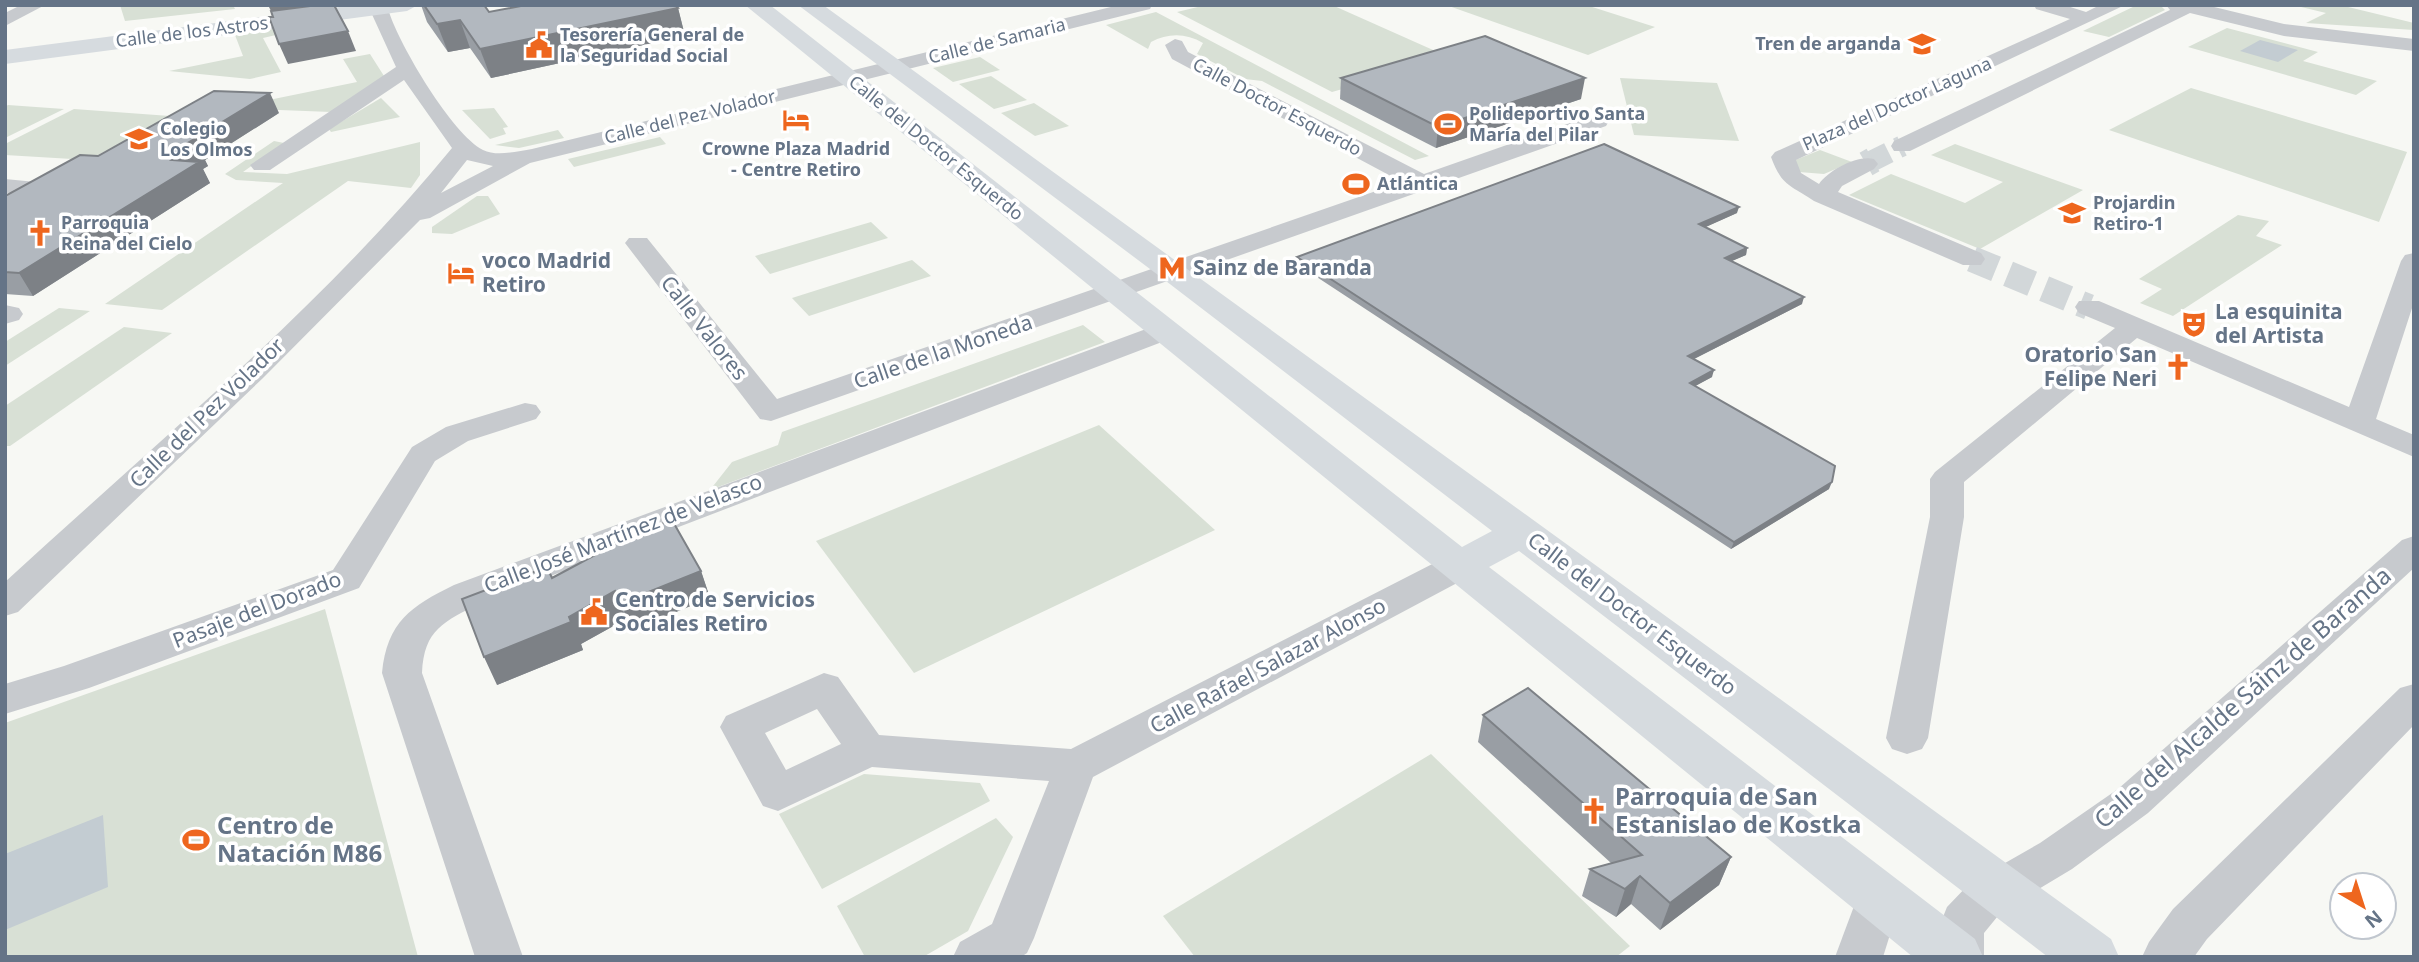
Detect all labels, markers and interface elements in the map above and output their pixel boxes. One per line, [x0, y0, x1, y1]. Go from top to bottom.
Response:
street label: Calle de los Astros [114, 10, 270, 52]
street label: Calle de Samaria [926, 11, 1068, 69]
place label: Tesorería General de la Seguridad Social [560, 22, 744, 67]
school or university icon: Tren de arganda [1907, 29, 1937, 59]
public building icon: Tesorería General de la Seguridad Social [524, 30, 554, 60]
place label: Tren de arganda [1755, 31, 1901, 55]
street label: Calle Doctor Esquerdo [1189, 51, 1366, 161]
street label: Plaza del Doctor Laguna [1798, 51, 1995, 156]
street label: Calle del Doctor Esquerdo [844, 69, 1029, 225]
street label: Calle del Pez Volador [602, 83, 778, 149]
place label: Polideportivo Santa María del Pilar [1469, 101, 1645, 146]
hotel icon: Crowne Plaza Madrid - Centre Retiro [781, 105, 811, 135]
sports icon: Polideportivo Santa María del Pilar [1433, 109, 1463, 139]
place label: Colegio Los Olmos [160, 116, 252, 161]
school or university icon: Colegio Los Olmos [124, 124, 154, 154]
place label: Crowne Plaza Madrid - Centre Retiro [702, 136, 890, 181]
sports icon: Atlántica [1341, 169, 1371, 199]
place label: Atlántica [1377, 171, 1458, 195]
place label: Projardin Retiro-1 [2093, 190, 2175, 235]
school or university icon: Projardin Retiro-1 [2057, 198, 2087, 228]
place label: Parroquia Reina del Cielo [61, 210, 193, 255]
church icon: Parroquia Reina del Cielo [25, 218, 55, 248]
place label: voco Madrid Retiro [482, 246, 611, 298]
metro station icon: Sainz de Baranda [1157, 253, 1187, 283]
place label: Sainz de Baranda [1193, 253, 1372, 281]
hotel icon: voco Madrid Retiro [446, 258, 476, 288]
street label: Calle Valores [655, 269, 754, 385]
place label: La esquinita del Artista [2215, 297, 2343, 349]
street label: Calle de la Moneda [850, 307, 1036, 395]
theatre icon: La esquinita del Artista [2179, 309, 2209, 339]
street label: Calle del Pez Volador [123, 331, 290, 494]
place label: Oratorio San Felipe Neri [2025, 340, 2157, 392]
church icon: Oratorio San Felipe Neri [2163, 352, 2193, 382]
street label: Calle José Martínez de Velasco [480, 467, 766, 599]
street label: Calle del Doctor Esquerdo [1522, 525, 1743, 701]
street label: Calle del Alcalde Sáinz de Baranda [2086, 559, 2398, 835]
street label: Pasaje del Dorado [168, 564, 345, 654]
place label: Centro de Servicios Sociales Retiro [615, 585, 815, 637]
street label: Calle Rafael Salazar Alonso [1145, 591, 1390, 739]
public building icon: Centro de Servicios Sociales Retiro [579, 597, 609, 627]
place label: Parroquia de San Estanislao de Kostka [1615, 779, 1861, 840]
church icon: Parroquia de San Estanislao de Kostka [1579, 796, 1609, 826]
place label: Centro de Natación M86 [217, 808, 382, 869]
sports icon: Centro de Natación M86 [181, 825, 211, 855]
north arrow [2328, 871, 2398, 941]
text: N [2360, 904, 2388, 934]

